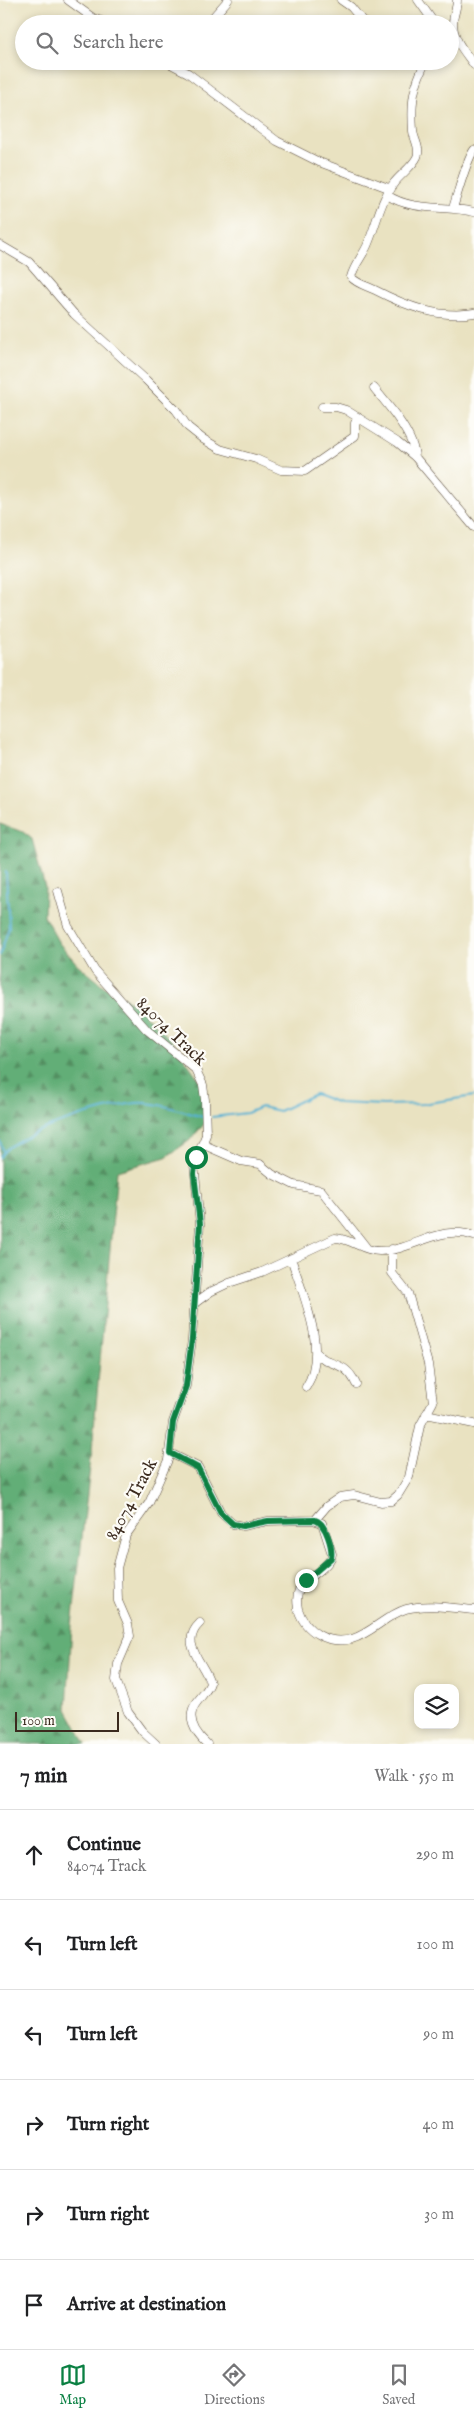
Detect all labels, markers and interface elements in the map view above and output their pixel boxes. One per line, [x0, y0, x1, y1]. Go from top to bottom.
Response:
search box [15, 15, 459, 70]
icon: search [33, 29, 61, 57]
text: Search here [73, 31, 164, 55]
street label: 84074 Track [131, 993, 211, 1072]
route start [185, 1146, 208, 1169]
street label: 84074 Track [101, 1455, 164, 1545]
route end [295, 1569, 318, 1592]
map controls [414, 1684, 459, 1729]
button: layers [414, 1684, 459, 1729]
scale bar [15, 1709, 119, 1732]
text: 100 m [22, 1712, 55, 1730]
text: 7 min [20, 1763, 67, 1790]
text: Walk · 550 m [374, 1767, 454, 1787]
text: Continue [67, 1833, 141, 1857]
icon: ahead [20, 1841, 48, 1869]
text: 290 m [416, 1845, 454, 1865]
text: 84074 Track [67, 1857, 146, 1877]
icon: left [20, 1931, 48, 1959]
text: Turn left [67, 1933, 138, 1957]
text: 100 m [417, 1935, 454, 1955]
icon: left [20, 2021, 48, 2049]
text: Turn left [67, 2023, 138, 2047]
text: 90 m [423, 2025, 454, 2045]
icon: right [20, 2111, 48, 2139]
text: Turn right [67, 2113, 149, 2137]
text: 40 m [422, 2115, 454, 2135]
icon: right [20, 2201, 48, 2229]
text: Turn right [67, 2203, 149, 2227]
text: 30 m [424, 2205, 454, 2225]
icon: arrive [20, 2291, 48, 2319]
text: Arrive at destination [67, 2293, 226, 2317]
tab: Map [59, 2361, 87, 2409]
tab: Directions [204, 2361, 265, 2409]
tab: Saved [382, 2361, 415, 2409]

